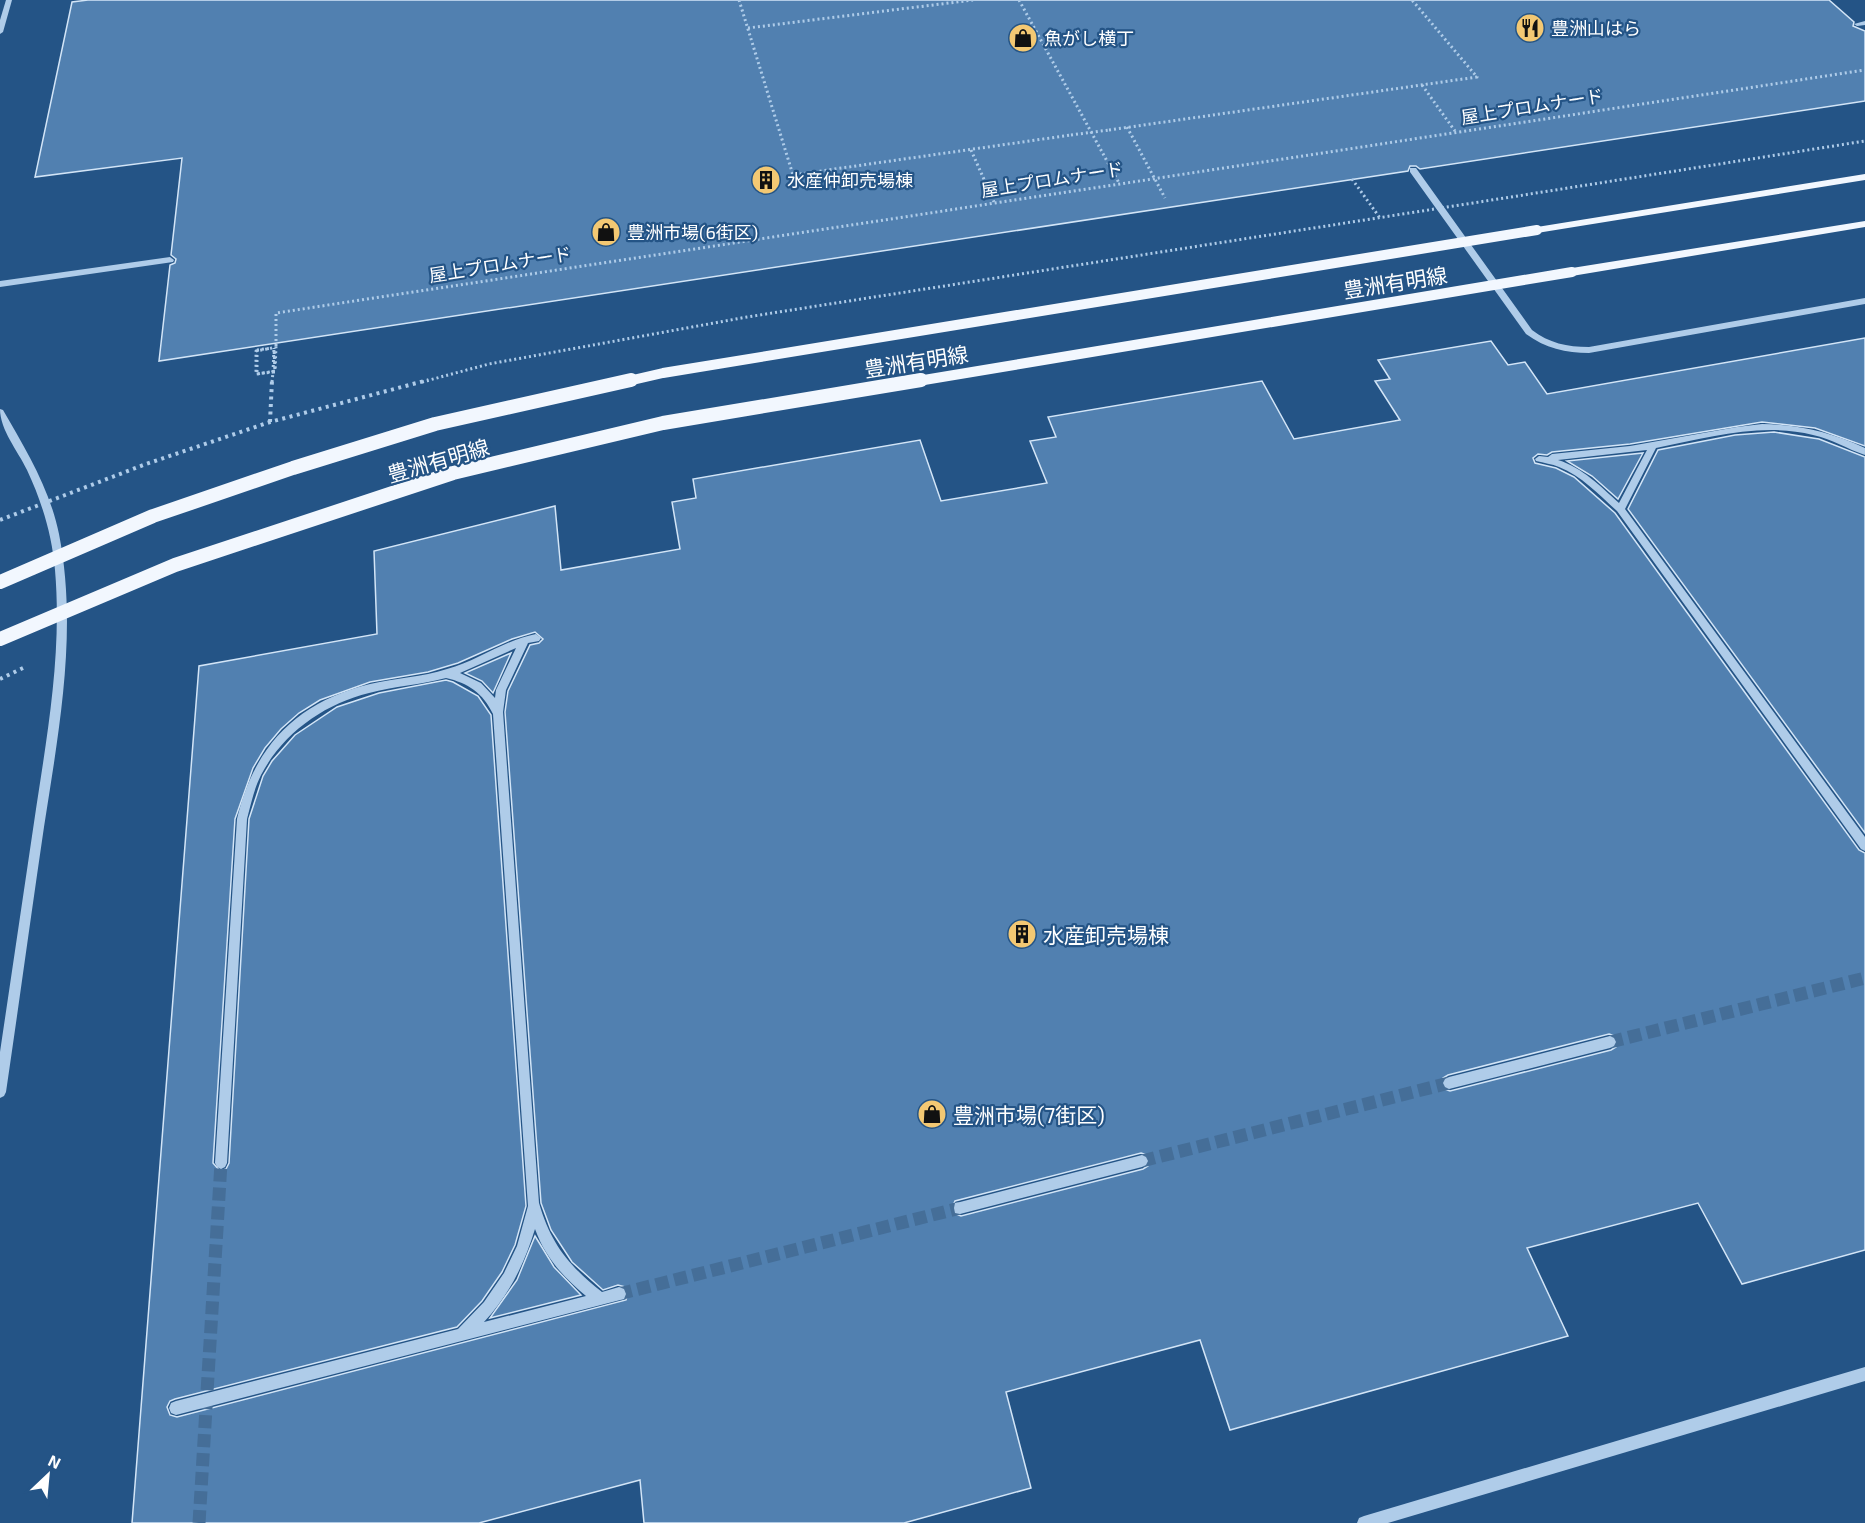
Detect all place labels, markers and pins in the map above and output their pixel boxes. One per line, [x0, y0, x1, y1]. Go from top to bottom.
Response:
restaurant icon: 豊洲山はら [1514, 12, 1546, 44]
place label: 豊洲山はら [1551, 17, 1641, 39]
shop icon: 魚がし横丁 [1007, 22, 1039, 54]
place label: 魚がし横丁 [1044, 27, 1134, 49]
building icon: 水産仲卸売場棟 [750, 164, 782, 196]
place label: 水産仲卸売場棟 [787, 169, 913, 191]
shop icon: 豊洲市場(6街区) [590, 216, 622, 248]
place label: 豊洲市場(6街区) [627, 221, 758, 243]
building icon: 水産卸売場棟 [1006, 918, 1038, 950]
place label: 水産卸売場棟 [1043, 922, 1169, 947]
shop icon: 豊洲市場(7街区) [916, 1098, 948, 1130]
place label: 豊洲市場(7街区) [953, 1102, 1105, 1127]

